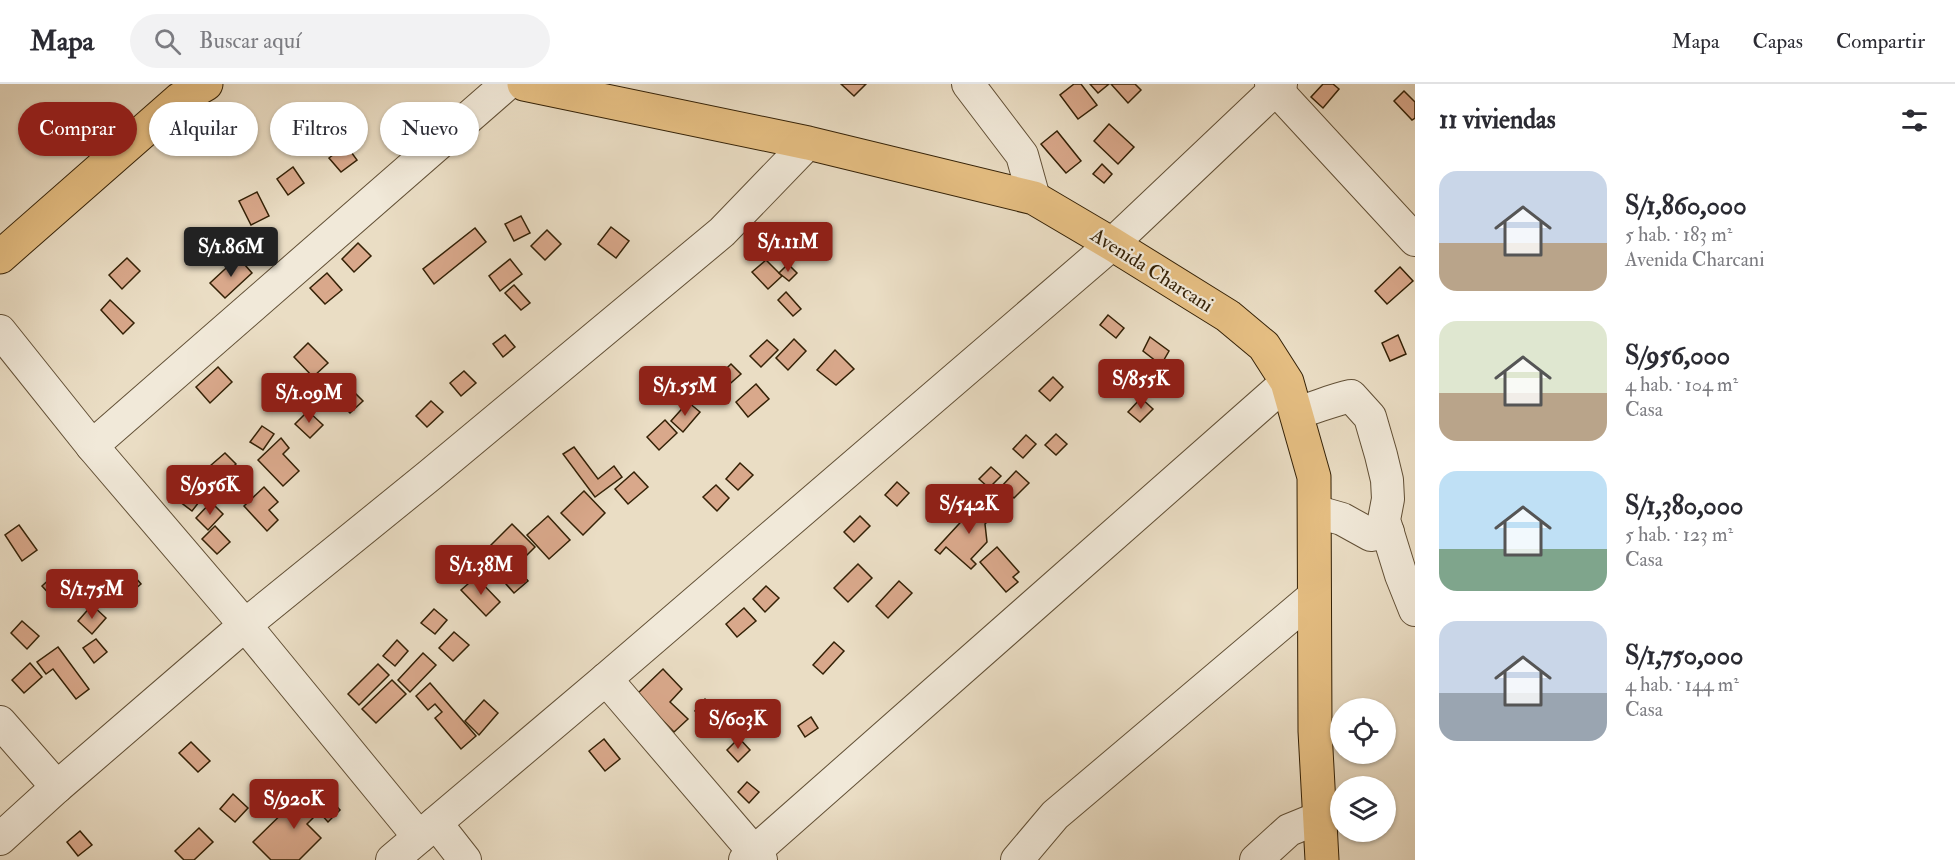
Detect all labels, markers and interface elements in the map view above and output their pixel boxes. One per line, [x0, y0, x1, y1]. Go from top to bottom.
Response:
search box [130, 14, 550, 68]
text: Mapa [30, 24, 94, 59]
icon: search [151, 25, 184, 58]
text: Buscar aquí [199, 27, 301, 55]
text: Mapa [1672, 28, 1720, 55]
text: Capas [1753, 28, 1803, 55]
text: Compartir [1836, 28, 1925, 55]
chip: Comprar [18, 102, 137, 156]
chip: Alquilar [149, 102, 258, 156]
chip: Filtros [270, 102, 368, 156]
chip: Nuevo [380, 102, 479, 156]
text: 11 viviendas [1439, 104, 1556, 136]
icon: filters [1898, 104, 1931, 137]
text: S/1,860,000 [1625, 190, 1746, 222]
icon: home [1487, 195, 1559, 267]
pin: S/1.11M [733, 222, 843, 273]
street label: Avenida Charcani [1085, 222, 1218, 318]
text: 5 hab. · 183 m² [1625, 222, 1732, 247]
pin: S/1.86M [176, 227, 286, 278]
text: S/1.11M [758, 229, 818, 254]
text: S/1.86M [198, 234, 264, 259]
text: Avenida Charcani [1625, 247, 1765, 272]
text: S/956,000 [1625, 340, 1730, 372]
icon: home [1487, 345, 1559, 417]
pin: S/855K [1092, 359, 1190, 410]
pin: S/1.55M [630, 366, 740, 417]
text: S/855K [1112, 366, 1170, 391]
text: 4 hab. · 104 m² [1625, 372, 1738, 397]
pin: S/1.09M [254, 373, 364, 424]
text: S/1.55M [653, 373, 717, 398]
text: S/1.09M [275, 380, 343, 405]
text: Casa [1625, 397, 1663, 422]
pin: S/956K [161, 465, 259, 516]
text: S/956K [180, 472, 240, 497]
pin: S/542K [920, 484, 1018, 535]
text: S/1,380,000 [1625, 490, 1743, 522]
text: S/542K [939, 491, 999, 516]
icon: home [1487, 495, 1559, 567]
text: 5 hab. · 123 m² [1625, 522, 1733, 547]
pin: S/1.38M [426, 545, 536, 596]
text: Casa [1625, 547, 1663, 572]
text: S/1.38M [449, 552, 513, 577]
pin: S/1.75M [37, 569, 147, 620]
text: S/1.75M [60, 576, 124, 601]
text: S/1,750,000 [1625, 640, 1743, 672]
icon: home [1487, 645, 1559, 717]
text: 4 hab. · 144 m² [1625, 672, 1739, 697]
text: Casa [1625, 697, 1663, 722]
map controls [1330, 698, 1396, 842]
button: locate [1330, 698, 1396, 764]
pin: S/603K [689, 699, 787, 750]
text: S/603K [709, 706, 767, 731]
button: layers [1330, 776, 1396, 842]
pin: S/920K [245, 779, 343, 830]
text: S/920K [264, 786, 324, 811]

